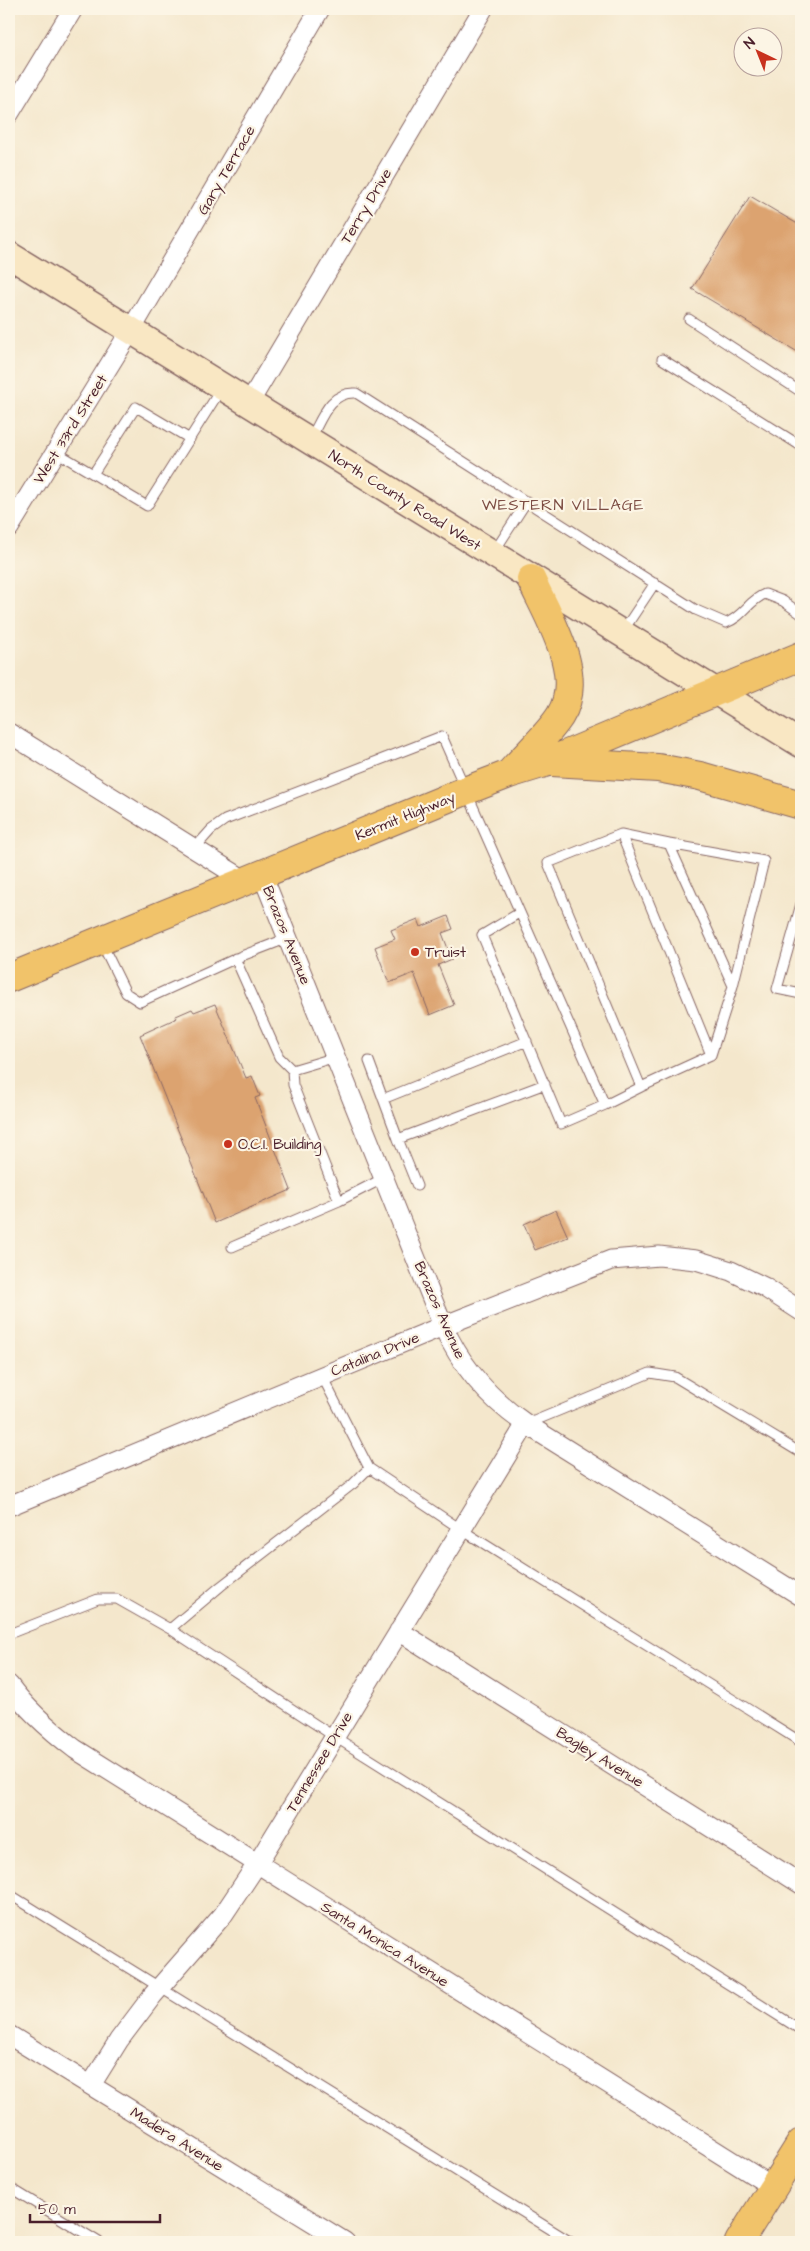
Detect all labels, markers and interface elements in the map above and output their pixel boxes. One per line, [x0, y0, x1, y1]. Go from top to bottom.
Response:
north arrow [732, 28, 782, 78]
text: N [740, 33, 760, 54]
street label: Gary Terrace [192, 122, 261, 219]
street label: Terry Drive [336, 165, 398, 248]
street label: West 33rd Street [28, 371, 113, 488]
street label: North County Road West [324, 445, 485, 557]
district label: WESTERN VILLAGE [482, 494, 644, 516]
street label: Kermit Highway [352, 787, 459, 847]
street label: Brazos Avenue [257, 883, 316, 988]
place label: Truist [425, 942, 466, 963]
marker: Truist [409, 946, 421, 958]
place label: O.C.I. Building [238, 1134, 322, 1156]
marker: O.C.I. Building [222, 1138, 234, 1150]
street label: Brazos Avenue [409, 1258, 470, 1362]
street label: Catalina Drive [328, 1327, 423, 1382]
street label: Tennessee Drive [281, 1708, 358, 1817]
street label: Bagley Avenue [551, 1722, 647, 1794]
street label: Santa Monica Avenue [317, 1897, 453, 1992]
street label: Madera Avenue [126, 2102, 227, 2177]
scale bar [30, 2191, 160, 2223]
text: 50 m [38, 2199, 76, 2220]

